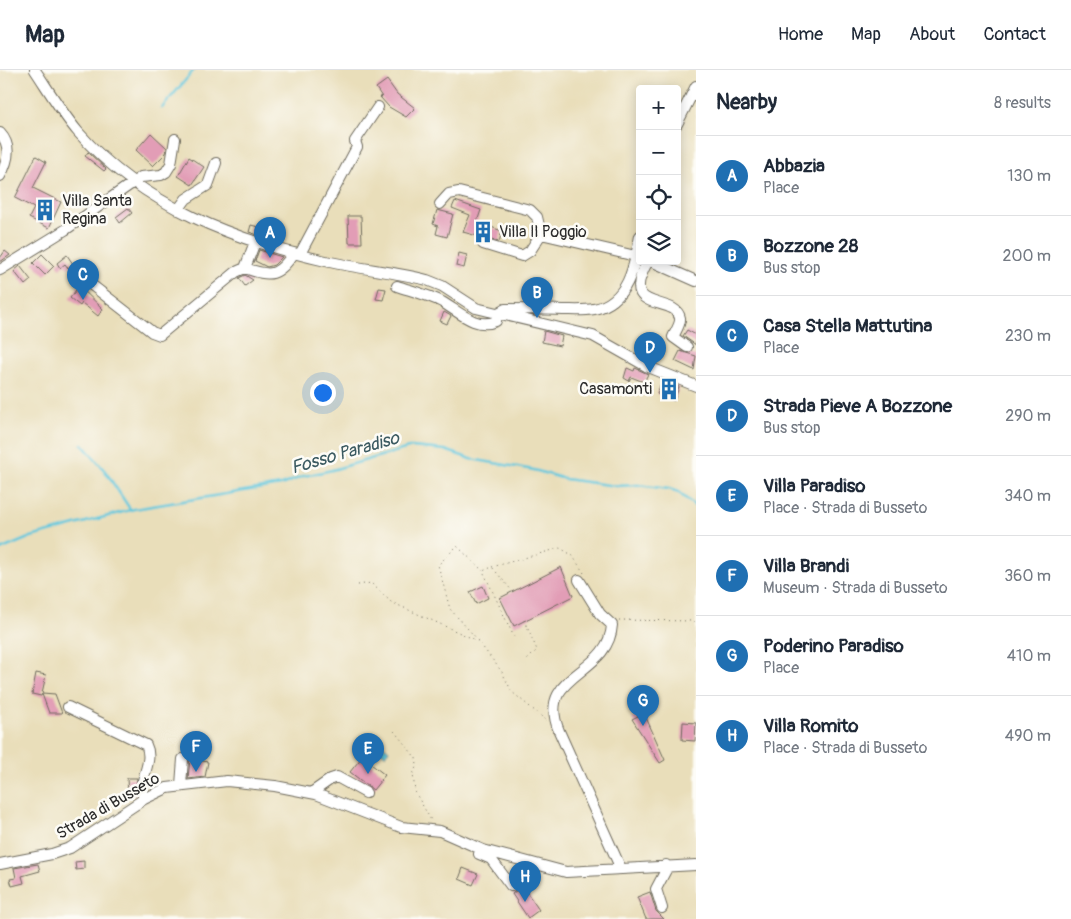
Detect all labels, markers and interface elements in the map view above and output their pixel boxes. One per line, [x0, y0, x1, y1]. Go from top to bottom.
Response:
text: Map [25, 20, 65, 49]
text: Home [778, 23, 823, 46]
text: Map [851, 23, 881, 46]
text: About [909, 23, 955, 46]
text: Contact [983, 23, 1046, 46]
map controls [636, 85, 681, 265]
button: + [636, 85, 681, 130]
text: Nearby [716, 89, 777, 116]
text: 8 results [994, 93, 1051, 113]
button: − [636, 130, 681, 175]
text: Abbazia [763, 154, 825, 178]
text: A [727, 166, 737, 186]
text: 130 m [1007, 166, 1051, 186]
button: locate [636, 175, 681, 220]
text: Place [763, 178, 799, 198]
place label: Villa Santa Regina [62, 191, 132, 229]
building icon: Villa Santa Regina [32, 197, 58, 223]
pin: A [254, 217, 286, 258]
building icon: Villa Il Poggio [470, 219, 496, 245]
button: layers [636, 220, 681, 265]
place label: Villa Il Poggio [499, 222, 587, 242]
text: Bozzone 28 [763, 234, 858, 258]
text: B [727, 246, 737, 266]
text: 200 m [1003, 246, 1051, 266]
text: Bus stop [763, 258, 821, 278]
pin: C [67, 259, 99, 300]
pin: B [521, 277, 553, 318]
text: Casa Stella Mattutina [763, 314, 932, 338]
text: C [727, 326, 737, 346]
text: 230 m [1005, 326, 1051, 346]
pin: D [634, 332, 666, 373]
text: Place [763, 338, 799, 358]
building icon: Casamonti [656, 376, 682, 402]
place label: Casamonti [579, 379, 652, 399]
your location [310, 380, 336, 406]
text: Strada Pieve A Bozzone [763, 394, 952, 418]
text: D [727, 406, 737, 426]
text: 290 m [1005, 406, 1051, 426]
text: Bus stop [763, 418, 821, 438]
water label: Fosso Paradiso [288, 426, 403, 479]
text: Villa Paradiso [763, 474, 865, 498]
text: E [728, 486, 736, 506]
text: 340 m [1004, 486, 1051, 506]
text: Place · Strada di Busseto [763, 498, 927, 518]
text: Villa Brandi [763, 554, 849, 578]
text: F [727, 566, 737, 586]
text: 360 m [1004, 566, 1051, 586]
text: Museum · Strada di Busseto [763, 578, 948, 598]
text: Poderino Paradiso [763, 634, 904, 658]
text: G [727, 646, 737, 666]
text: 410 m [1007, 646, 1051, 666]
text: Place [763, 658, 799, 678]
pin: G [627, 685, 659, 726]
text: Villa Romito [763, 714, 859, 738]
text: H [727, 726, 737, 746]
text: 490 m [1005, 726, 1051, 746]
pin: F [180, 731, 212, 772]
pin: E [352, 733, 384, 774]
text: Place · Strada di Busseto [763, 738, 927, 758]
street label: Strada di Busseto [53, 768, 164, 844]
pin: H [509, 861, 541, 902]

